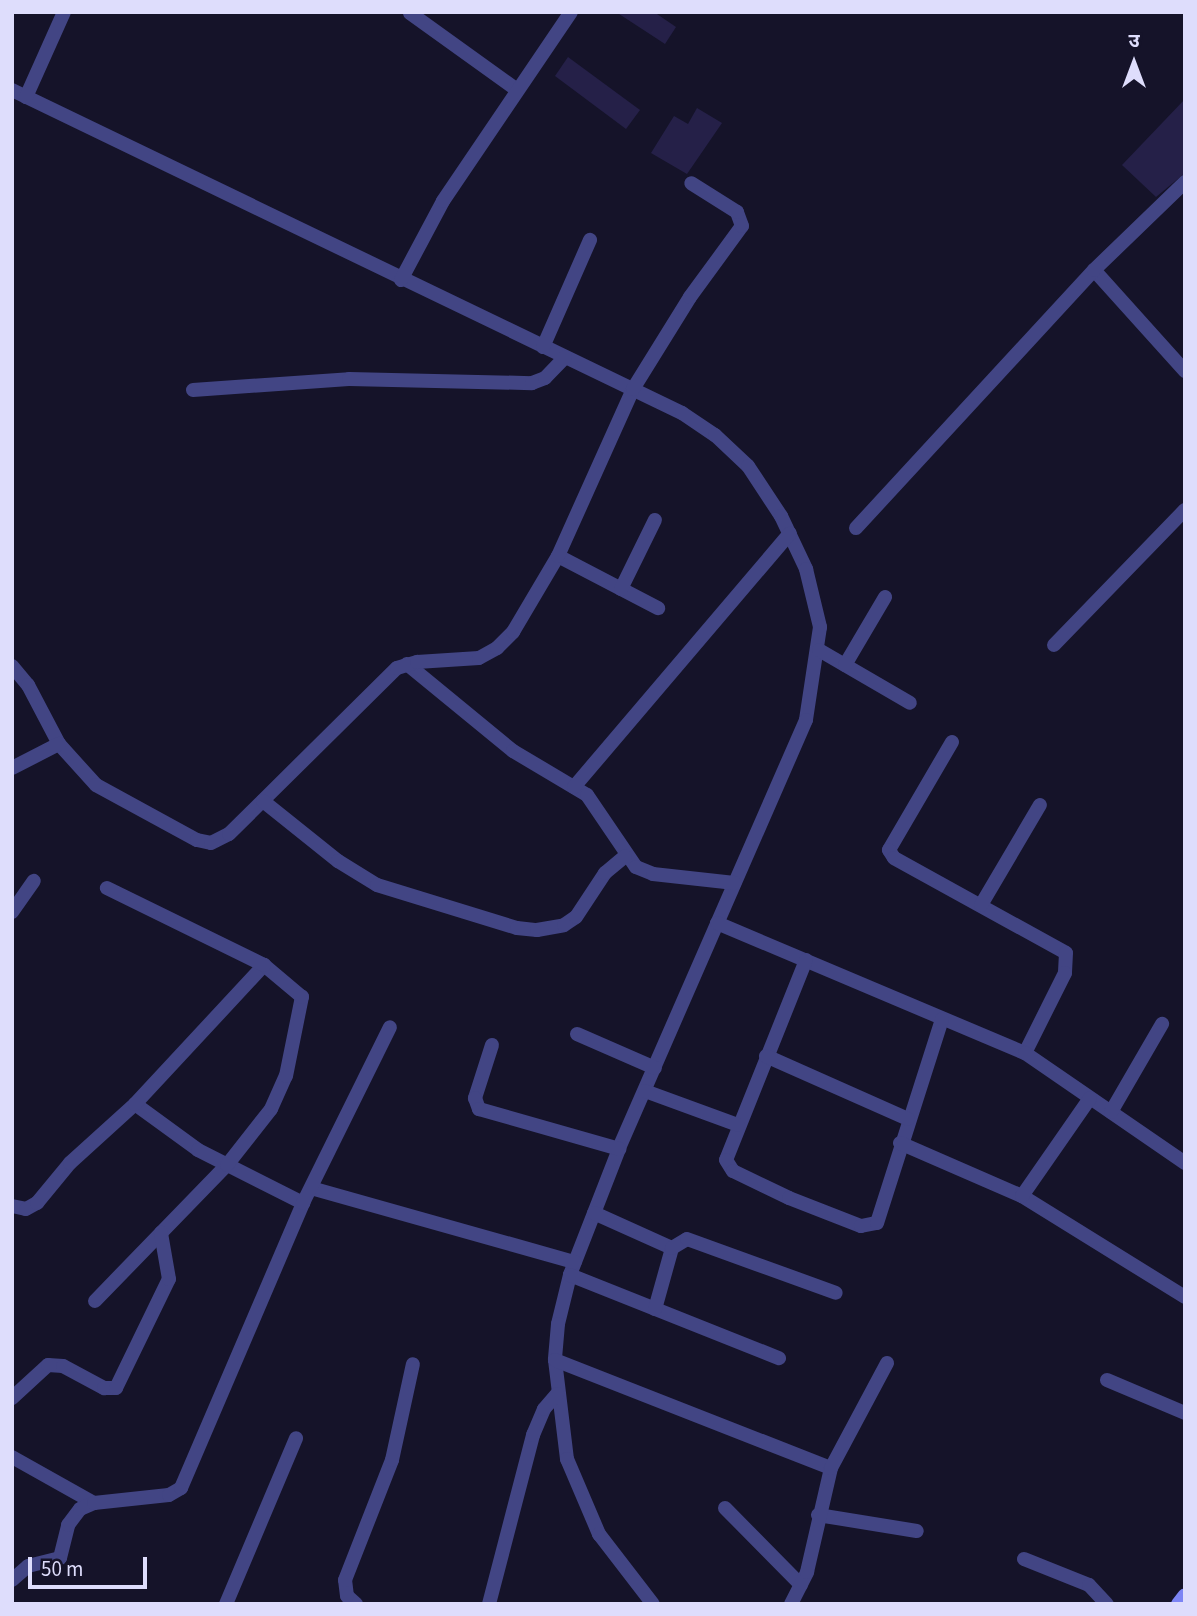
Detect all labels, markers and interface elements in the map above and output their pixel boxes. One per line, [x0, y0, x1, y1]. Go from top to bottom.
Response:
north arrow [1099, 28, 1169, 98]
text: उ [1128, 28, 1140, 55]
scale bar [32, 1542, 150, 1586]
text: 50 m [41, 1554, 83, 1584]

